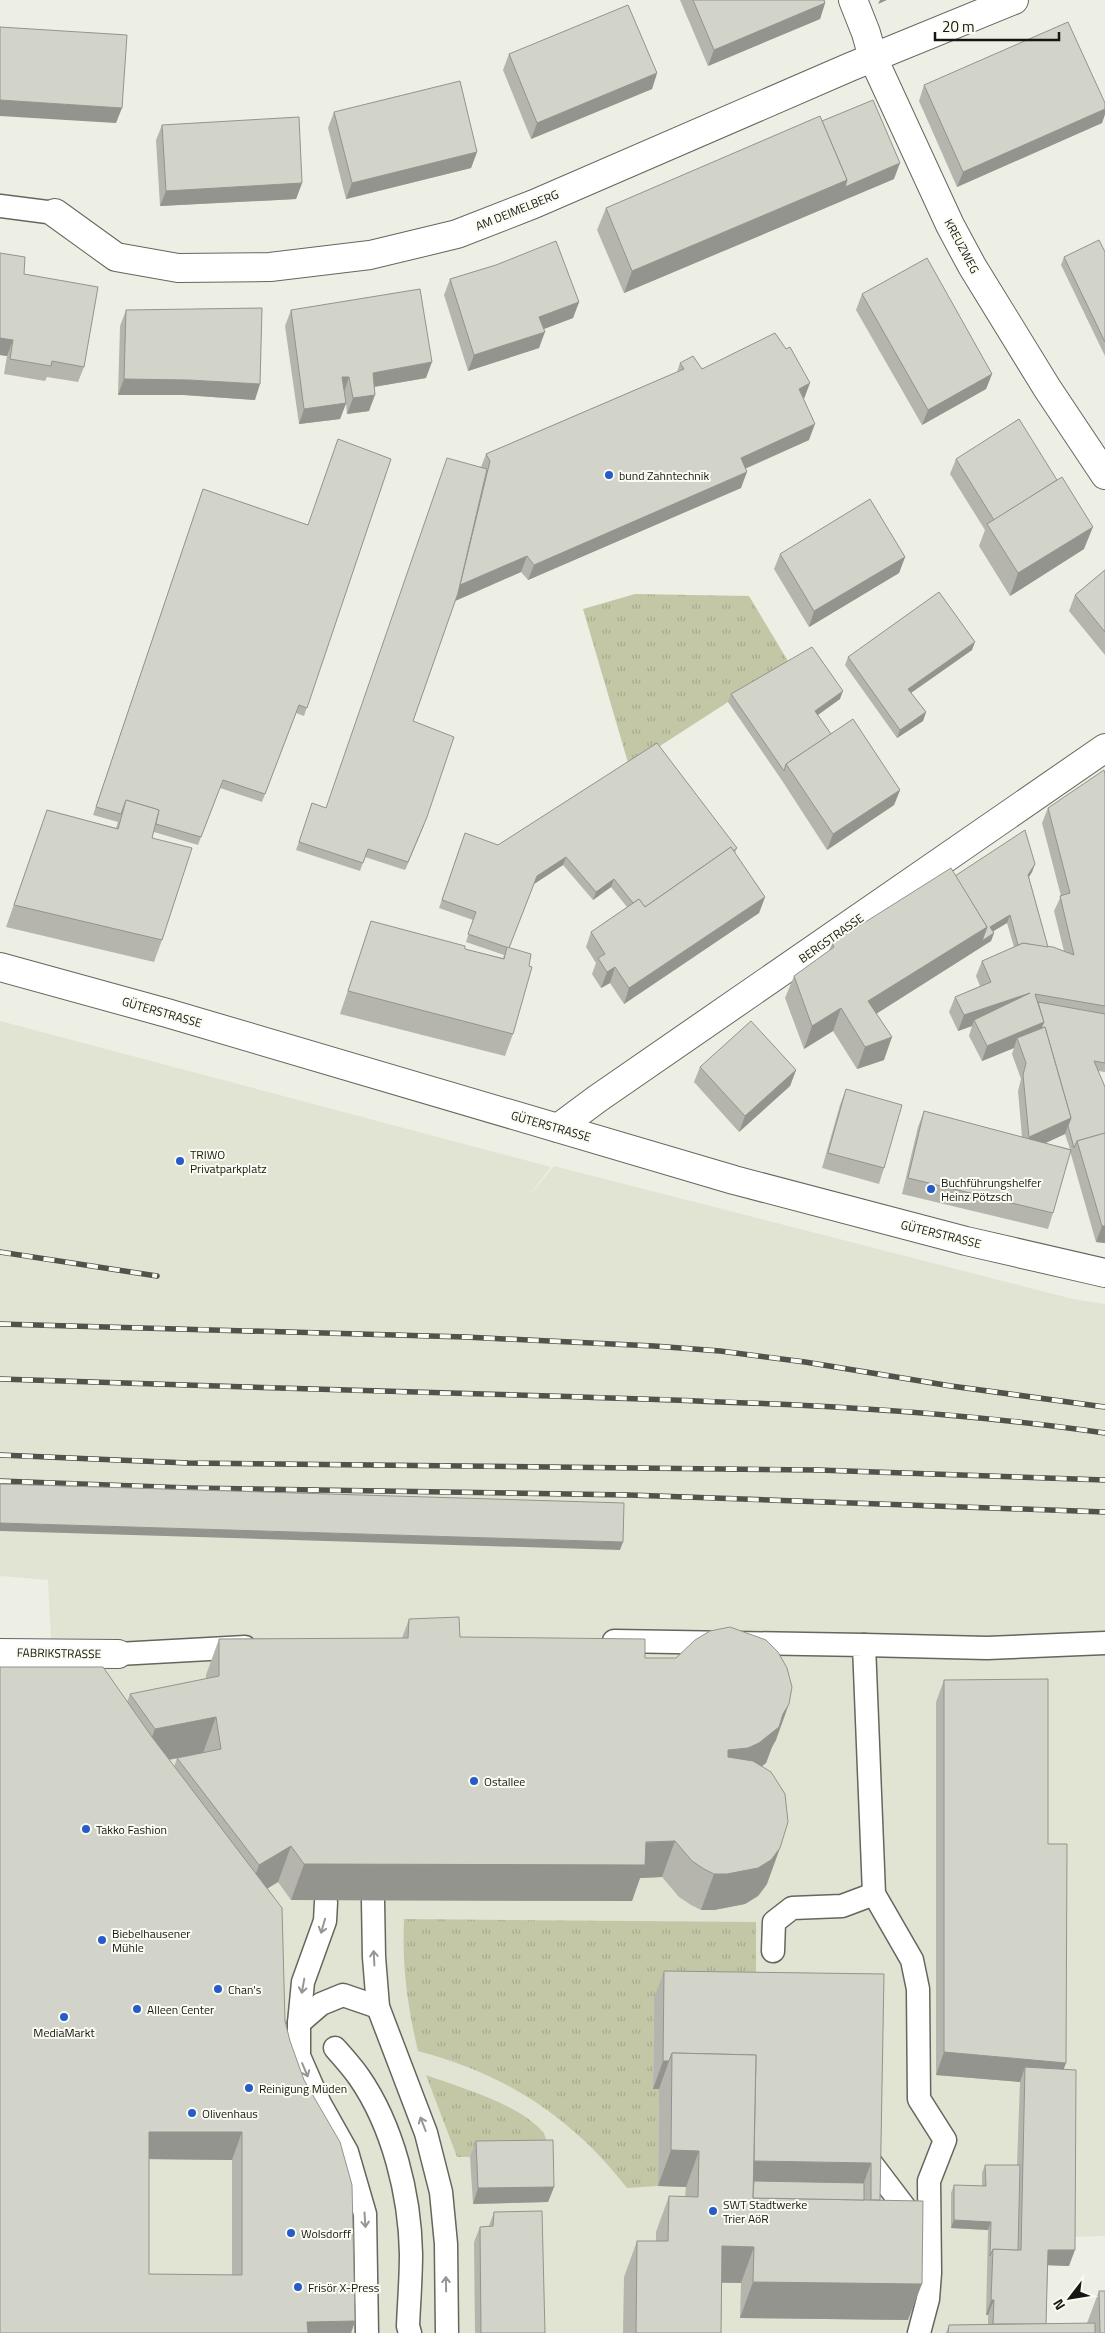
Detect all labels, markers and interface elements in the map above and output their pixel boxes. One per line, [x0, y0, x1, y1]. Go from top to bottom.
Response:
scale bar [935, 10, 1059, 42]
text: 20 m [942, 15, 975, 38]
street label: AM DEIMELBERG [472, 185, 562, 235]
street label: KREUZWEG [940, 215, 984, 277]
place label: bund Zahntechnik [619, 466, 709, 485]
marker: bund Zahntechnik [603, 469, 615, 481]
street label: BERGSTRASSE [795, 908, 868, 967]
street label: GÜTERSTRASSE [120, 992, 205, 1033]
street label: GÜTERSTRASSE [509, 1106, 594, 1147]
place label: TRIWO Privatparkplatz [190, 1145, 267, 1178]
marker: TRIWO Privatparkplatz [174, 1155, 186, 1167]
place label: Buchführungshelfer Heinz Pötzsch [941, 1173, 1041, 1206]
marker: Buchführungshelfer Heinz Pötzsch [925, 1183, 937, 1195]
street label: GÜTERSTRASSE [899, 1215, 984, 1253]
street label: FABRIKSTRASSE [17, 1643, 102, 1663]
place label: Ostallee [484, 1772, 525, 1791]
marker: Ostallee [468, 1775, 480, 1787]
place label: Takko Fashion [96, 1820, 167, 1839]
marker: Takko Fashion [80, 1823, 92, 1835]
one-way arrow [317, 1918, 327, 1934]
place label: Biebelhausener Mühle [112, 1924, 190, 1957]
marker: Biebelhausener Mühle [96, 1934, 108, 1946]
one-way arrow [370, 1950, 379, 1966]
one-way arrow [298, 1977, 308, 1993]
place label: Chan's [228, 1980, 262, 1999]
marker: Chan's [212, 1983, 224, 1995]
place label: Alleen Center [147, 2000, 214, 2019]
marker: Alleen Center [131, 2003, 143, 2015]
marker: MediaMarkt [58, 2011, 70, 2023]
place label: MediaMarkt [33, 2023, 95, 2042]
one-way arrow [301, 2062, 310, 2077]
place label: Reinigung Müden [259, 2079, 347, 2098]
marker: Reinigung Müden [243, 2082, 255, 2094]
place label: Olivenhaus [202, 2104, 258, 2123]
marker: Olivenhaus [186, 2107, 198, 2119]
one-way arrow [418, 2117, 427, 2133]
place label: SWT Stadtwerke Trier AöR [723, 2195, 807, 2228]
marker: SWT Stadtwerke Trier AöR [707, 2205, 719, 2217]
one-way arrow [360, 2212, 369, 2228]
place label: Wolsdorff [301, 2224, 351, 2243]
marker: Wolsdorff [285, 2227, 297, 2239]
north arrow [1045, 2273, 1095, 2323]
one-way arrow [441, 2277, 451, 2293]
place label: Frisör X-Press [308, 2278, 380, 2297]
marker: Frisör X-Press [292, 2281, 304, 2293]
text: N [1047, 2295, 1070, 2315]

